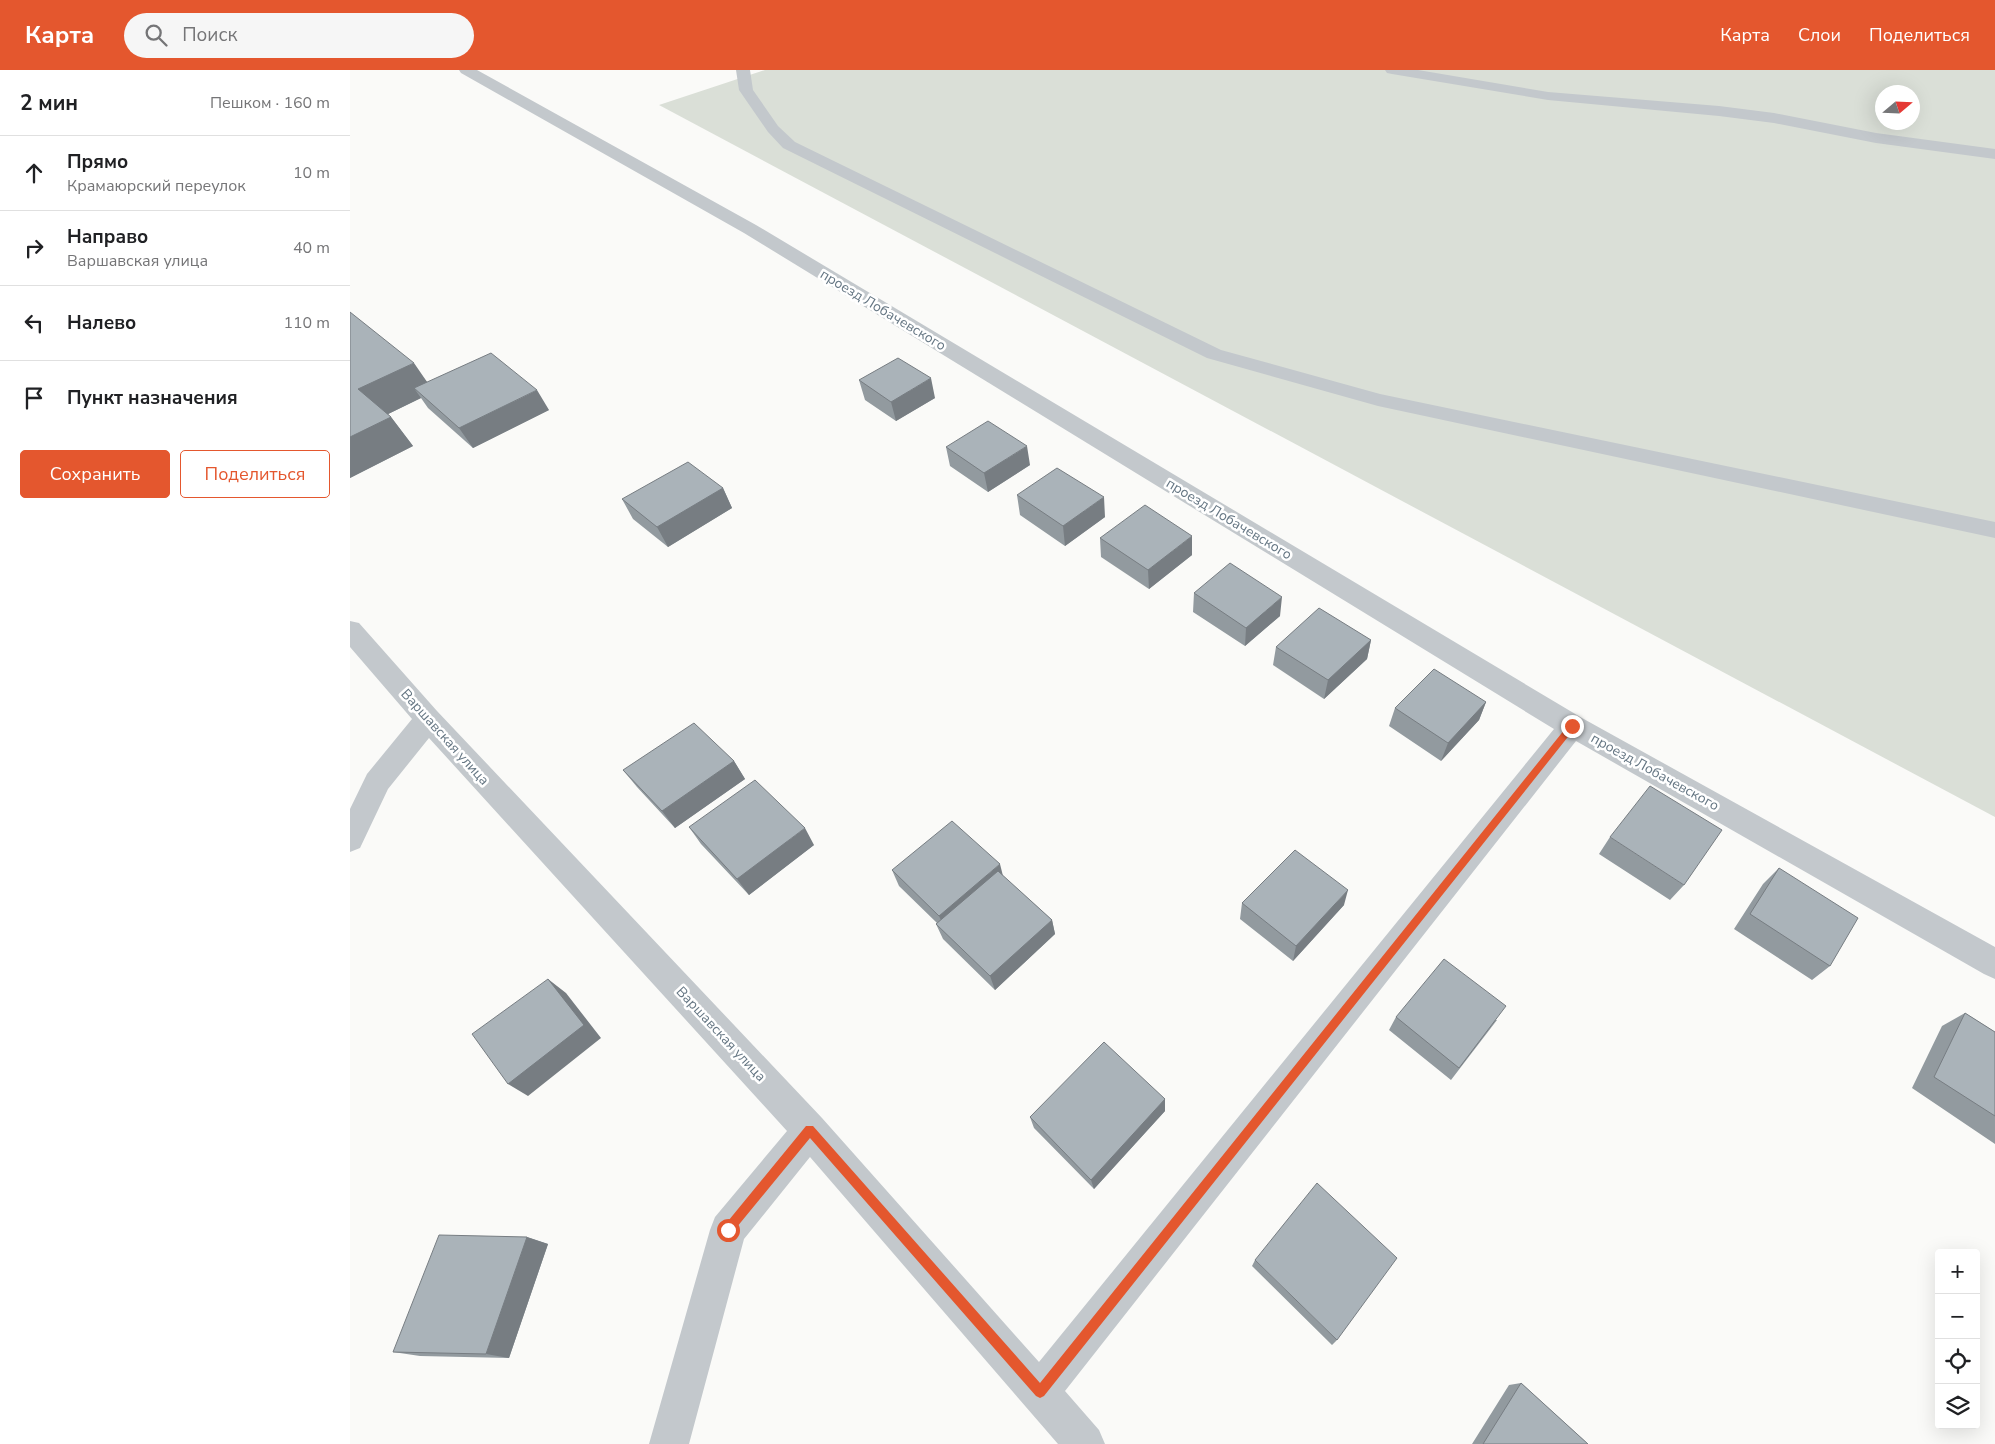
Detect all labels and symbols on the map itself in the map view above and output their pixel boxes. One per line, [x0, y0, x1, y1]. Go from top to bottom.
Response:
north arrow [1875, 85, 1920, 130]
street label: проезд Лобачевского [817, 265, 950, 355]
street label: проезд Лобачевского [1163, 474, 1296, 564]
street label: Варшавская улица [397, 685, 493, 789]
route end [1561, 715, 1584, 738]
street label: проезд Лобачевского [1588, 729, 1722, 815]
street label: Варшавская улица [672, 982, 770, 1086]
route start [717, 1219, 740, 1242]

